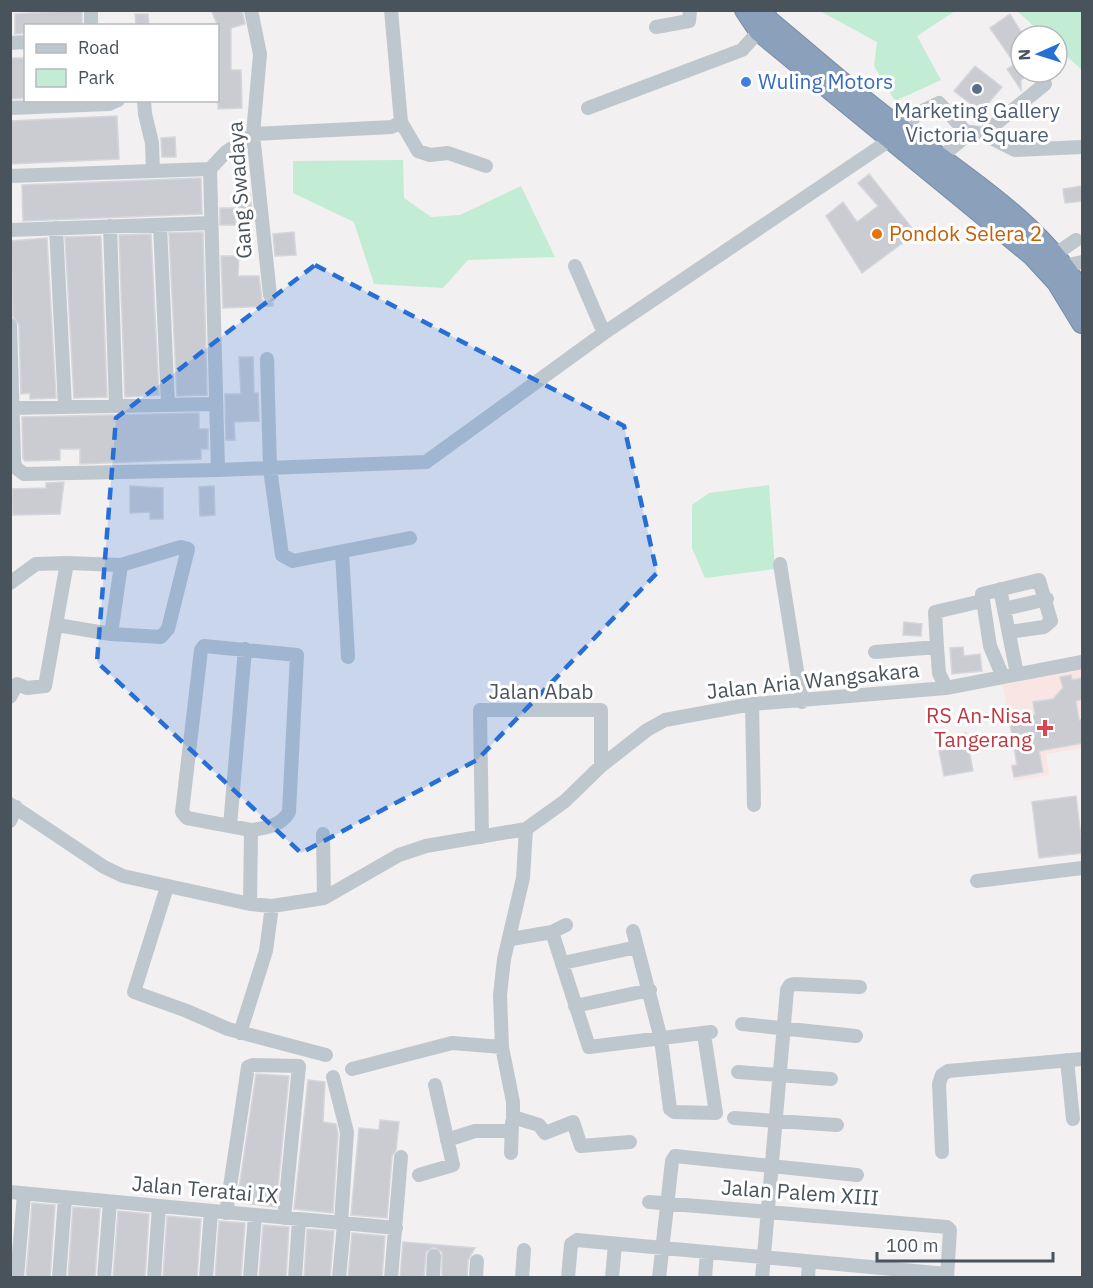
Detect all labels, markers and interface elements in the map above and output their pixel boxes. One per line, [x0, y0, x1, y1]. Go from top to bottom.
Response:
legend [24, 24, 219, 102]
north arrow [1009, 24, 1069, 84]
text: Road [78, 36, 119, 59]
text: N [1014, 48, 1034, 61]
text: Park [78, 66, 115, 89]
place label: Wuling Motors [758, 67, 893, 95]
marker: Wuling Motors [739, 75, 753, 89]
marker: Marketing Gallery Victoria Square [970, 82, 984, 96]
place label: Marketing Gallery Victoria Square [894, 96, 1060, 148]
street label: Gang Swadaya [220, 120, 258, 260]
place label: Pondok Selera 2 [889, 219, 1042, 247]
marker: Pondok Selera 2 [870, 227, 884, 241]
street label: Jalan Aria Wangsakara [705, 655, 921, 705]
street label: Jalan Abab [489, 677, 593, 705]
place label: RS An-Nisa Tangerang [926, 701, 1032, 753]
marker: RS An-Nisa Tangerang [1036, 719, 1054, 737]
street label: Jalan Teratai IX [131, 1169, 280, 1209]
street label: Jalan Palem XIII [720, 1173, 880, 1211]
scale bar [877, 1225, 1052, 1263]
text: 100 m [886, 1234, 938, 1257]

